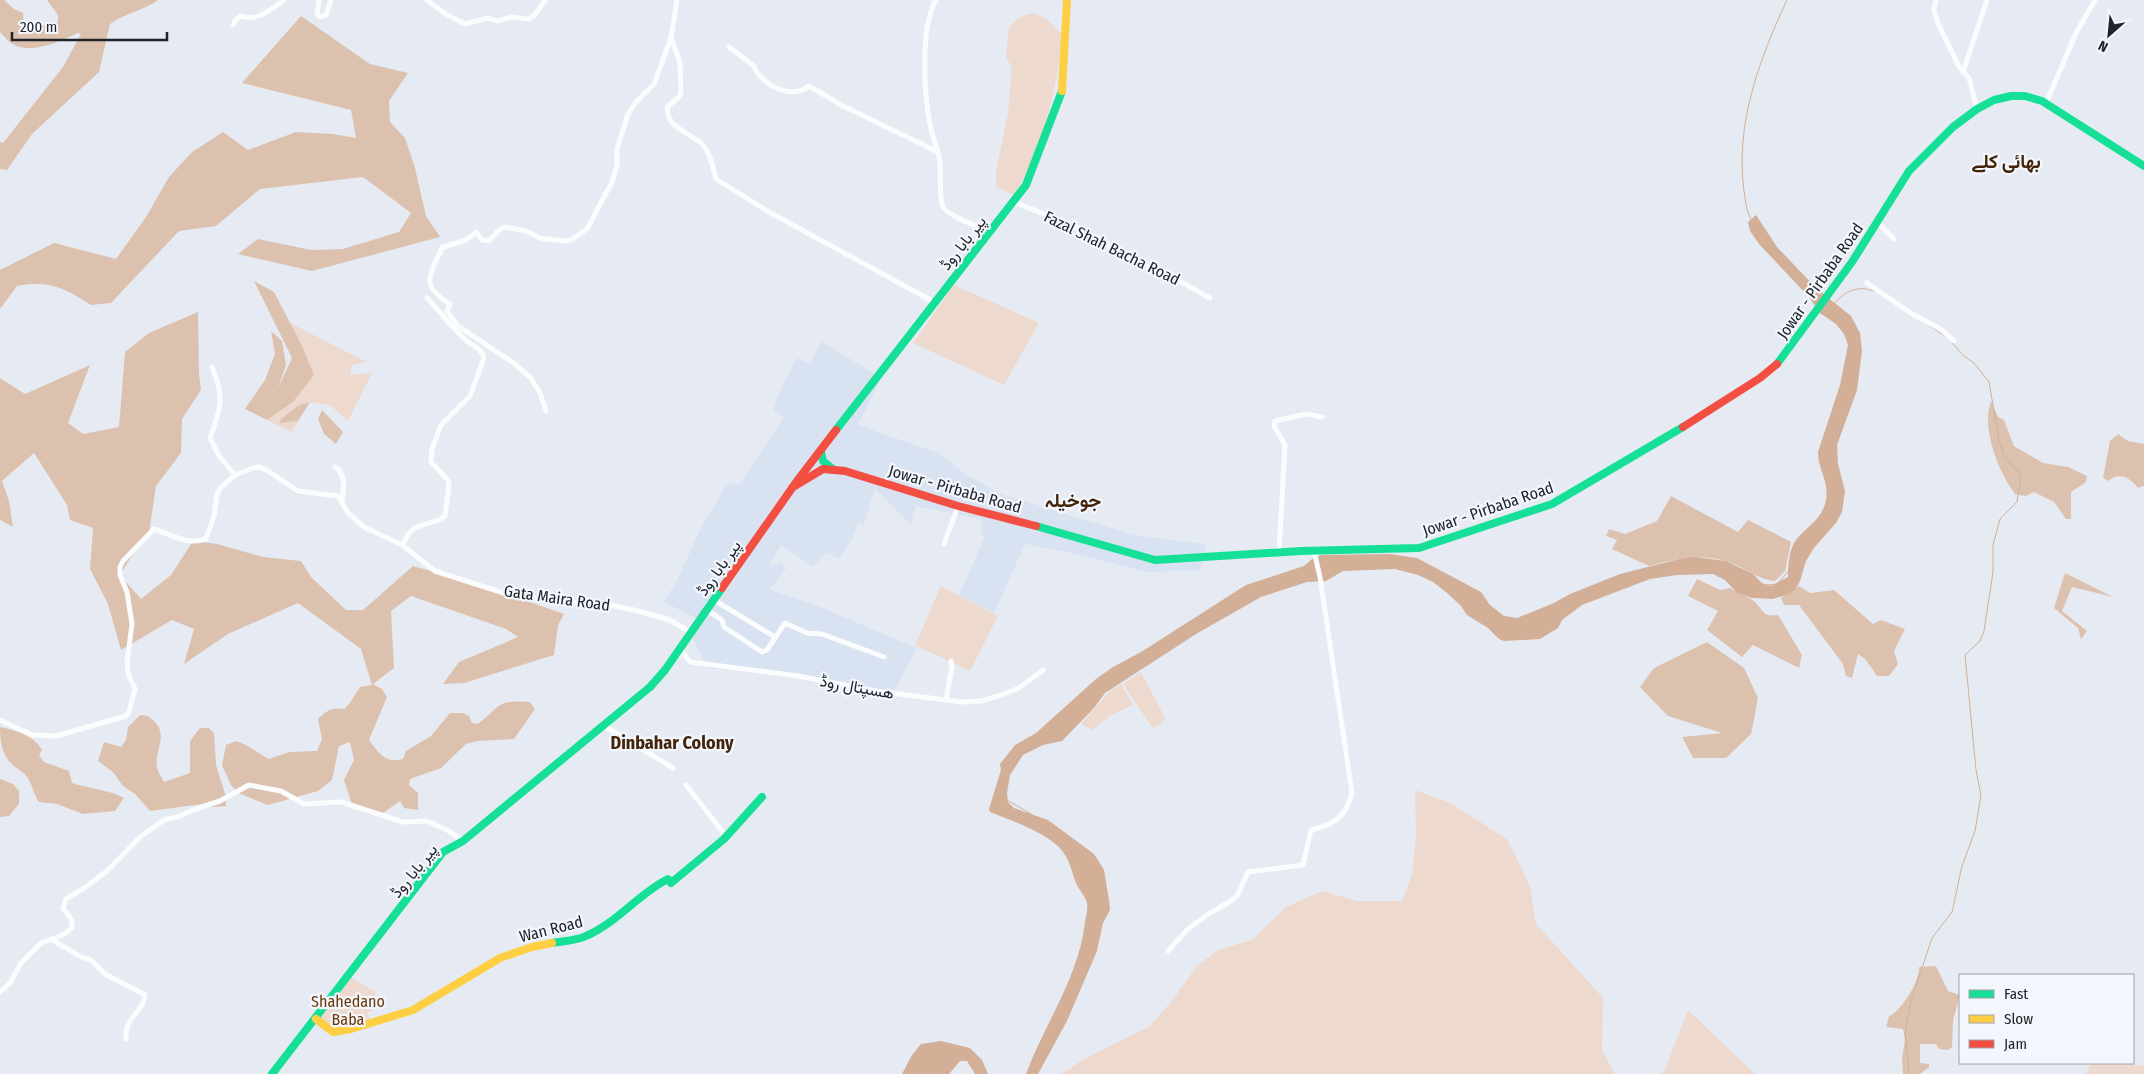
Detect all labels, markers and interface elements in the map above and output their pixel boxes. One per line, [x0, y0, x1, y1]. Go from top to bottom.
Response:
scale bar [12, 10, 168, 42]
north arrow [2084, 10, 2134, 60]
text: 200 m [20, 18, 57, 36]
text: N [2096, 37, 2111, 56]
district label: بھائی كلے [1971, 150, 2041, 173]
street label: Fazal Shah Bacha Road [1041, 207, 1183, 289]
street label: پیر بابا روڈ [936, 212, 992, 275]
street label: Jowar - Pirbaba Road [1773, 219, 1867, 343]
street label: Jowar - Pirbaba Road [886, 461, 1024, 517]
street label: Jowar - Pirbaba Road [1420, 478, 1556, 540]
district label: جوخیلہ [1045, 489, 1101, 513]
street label: پیر بابا روڈ [693, 537, 747, 601]
street label: Gata Maira Road [503, 581, 611, 615]
street label: ھسپتال روڈ [818, 671, 895, 705]
district label: Dinbahar Colony [610, 732, 734, 754]
street label: پیر بابا روڈ [387, 840, 443, 903]
street label: Wan Road [517, 912, 585, 946]
legend [1959, 974, 2134, 1064]
text: Fast [2004, 985, 2028, 1003]
park label: Shahedano Baba [311, 992, 385, 1029]
text: Slow [2004, 1010, 2033, 1028]
text: Jam [2004, 1035, 2027, 1053]

